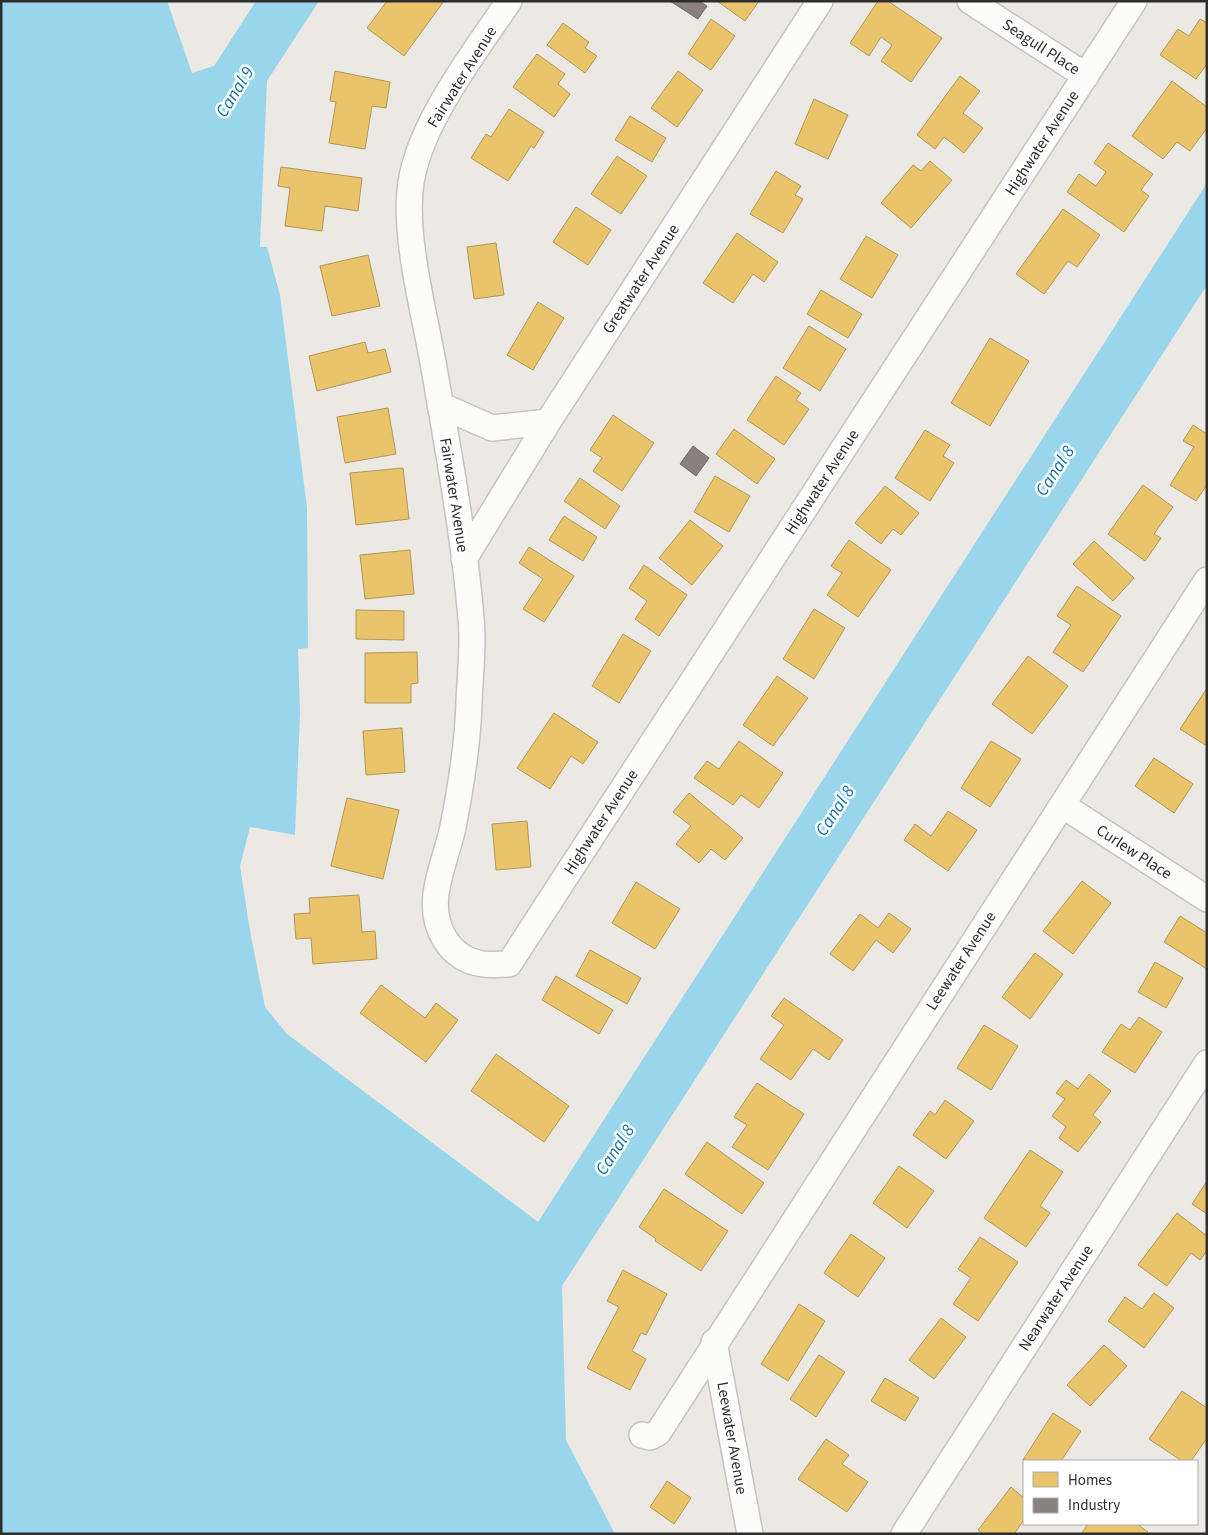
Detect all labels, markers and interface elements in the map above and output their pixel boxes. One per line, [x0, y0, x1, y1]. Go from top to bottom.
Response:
street label: Seagull Place [998, 14, 1084, 80]
street label: Fairwater Avenue [422, 22, 502, 132]
water label: Canal 9 [210, 62, 260, 122]
street label: Highwater Avenue [1000, 86, 1084, 200]
street label: Greatwater Avenue [597, 220, 685, 338]
street label: Highwater Avenue [780, 425, 864, 539]
street label: Fairwater Avenue [434, 436, 474, 554]
water label: Canal 8 [1029, 441, 1081, 501]
street label: Highwater Avenue [559, 765, 643, 879]
water label: Canal 8 [809, 781, 861, 841]
street label: Curlew Place [1092, 819, 1176, 885]
street label: Leewater Avenue [921, 907, 1001, 1015]
water label: Canal 8 [589, 1120, 641, 1180]
street label: Nearwater Avenue [1013, 1241, 1099, 1355]
street label: Leewater Avenue [711, 1380, 753, 1496]
legend [1023, 1460, 1198, 1525]
text: Homes [1068, 1470, 1112, 1491]
text: Industry [1068, 1495, 1120, 1516]

